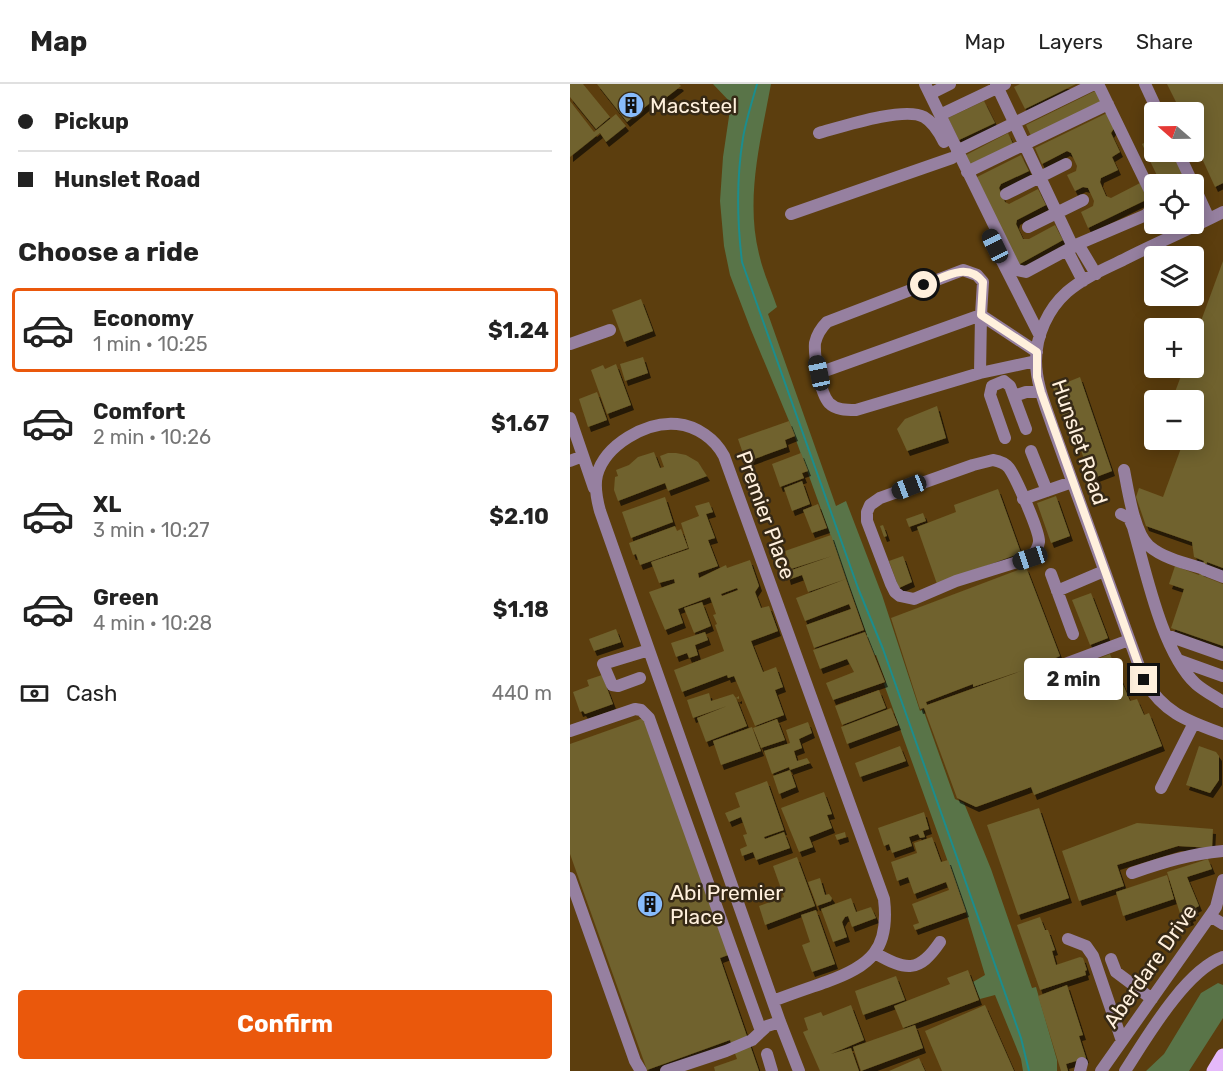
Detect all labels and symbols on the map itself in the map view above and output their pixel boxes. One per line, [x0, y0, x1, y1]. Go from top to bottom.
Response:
building icon: Macsteel [616, 90, 646, 120]
place label: Macsteel [650, 93, 737, 118]
north arrow [1144, 102, 1204, 162]
car [979, 226, 1011, 266]
route start [910, 271, 937, 298]
car [806, 354, 832, 392]
street label: Hunslet Road [1047, 376, 1113, 508]
street label: Premier Place [731, 447, 801, 583]
car [889, 472, 929, 502]
car [1010, 544, 1050, 572]
callout: 2 min [1024, 659, 1123, 701]
route end [1130, 666, 1157, 693]
place label: Abi Premier Place [670, 880, 783, 929]
building icon: Abi Premier Place [635, 889, 665, 919]
street label: Aberdare Drive [1098, 899, 1202, 1033]

